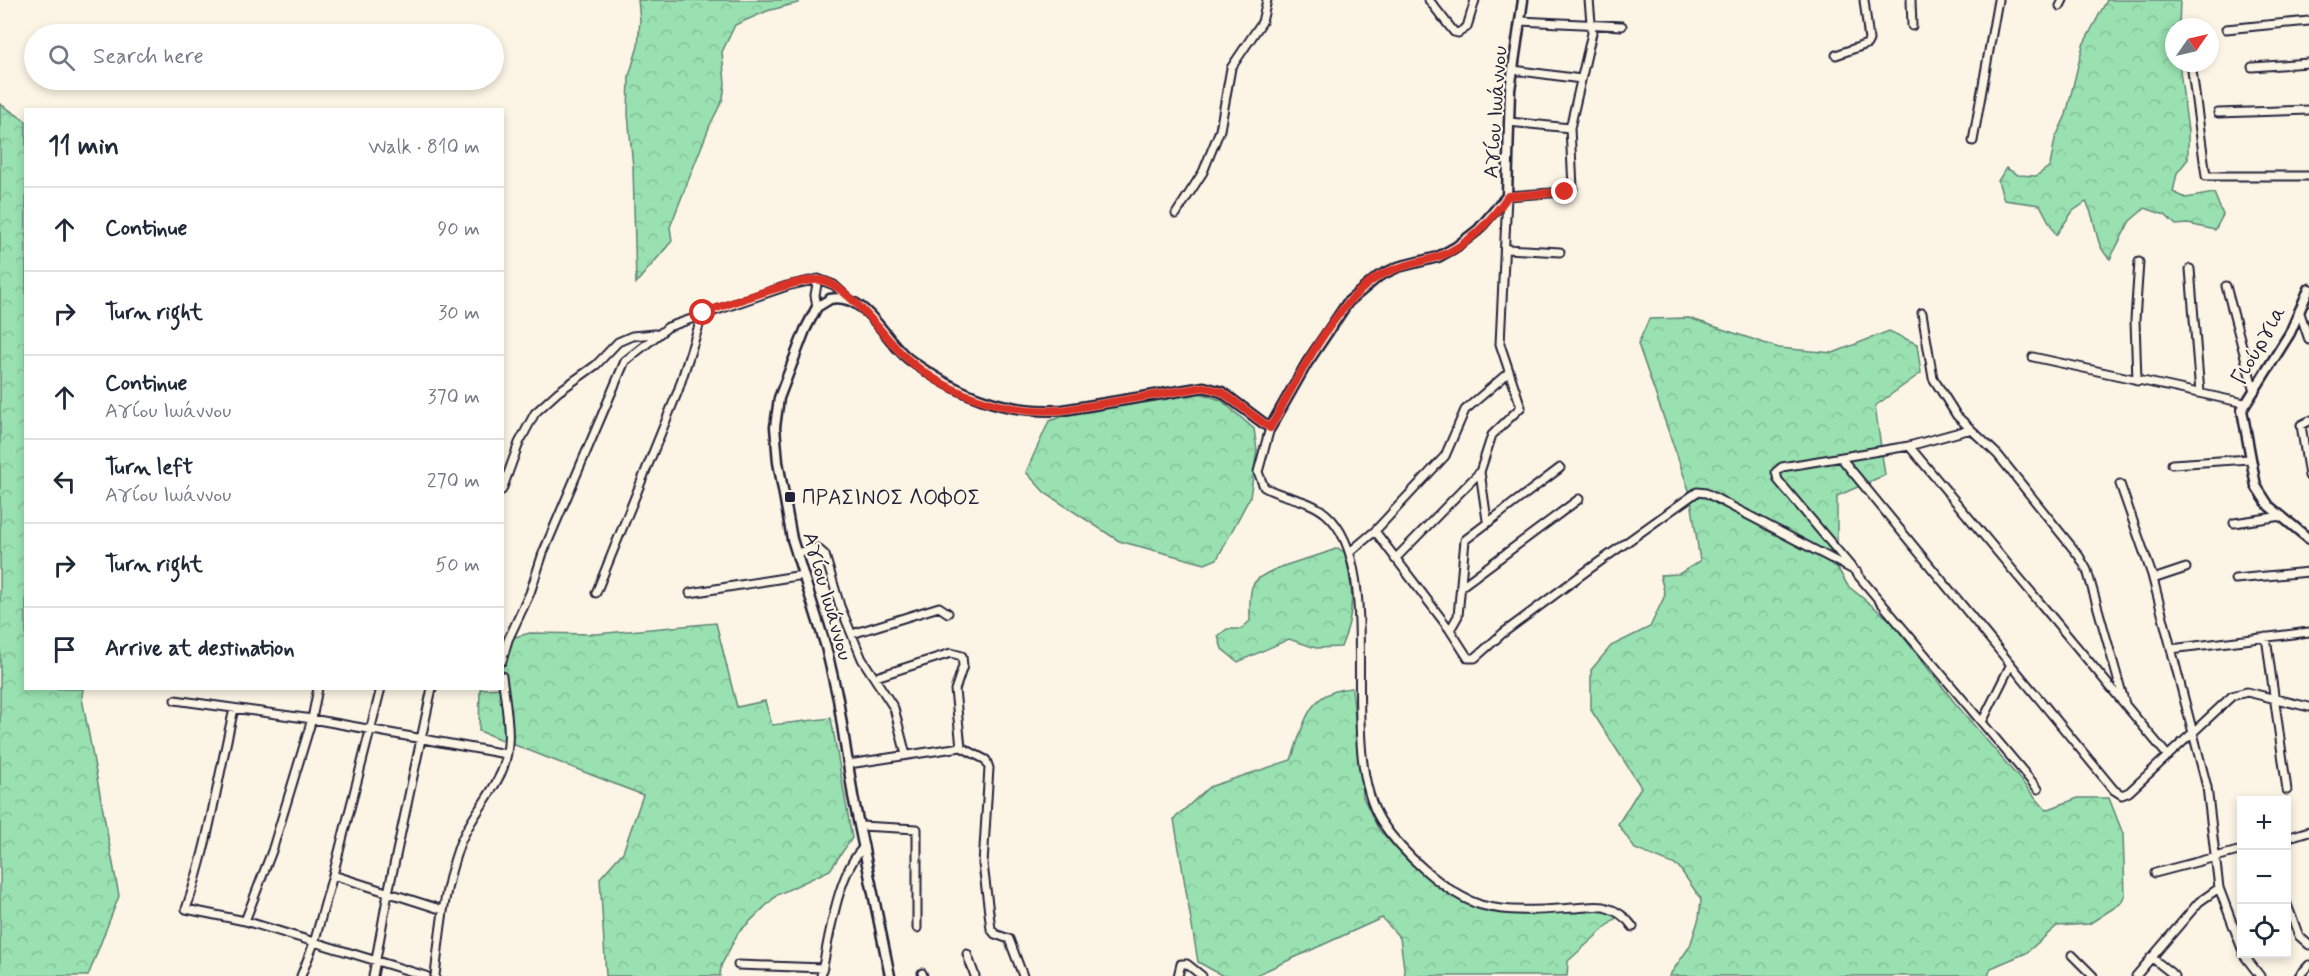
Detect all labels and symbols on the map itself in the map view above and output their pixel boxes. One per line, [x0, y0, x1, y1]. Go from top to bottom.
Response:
north arrow [2165, 18, 2219, 72]
street label: Αγίου Ιωάννου [1477, 45, 1515, 179]
route end [1551, 178, 1577, 204]
route start [689, 299, 715, 325]
street label: Γιούργια [2225, 301, 2293, 390]
place label: ΠΡΑΣΙΝΟΣ ΛΟΦΟΣ [802, 484, 980, 512]
marker: ΠΡΑΣΙΝΟΣ ΛΟΦΟΣ [783, 490, 797, 504]
street label: Αγίου Ιωάννου [795, 529, 859, 664]

